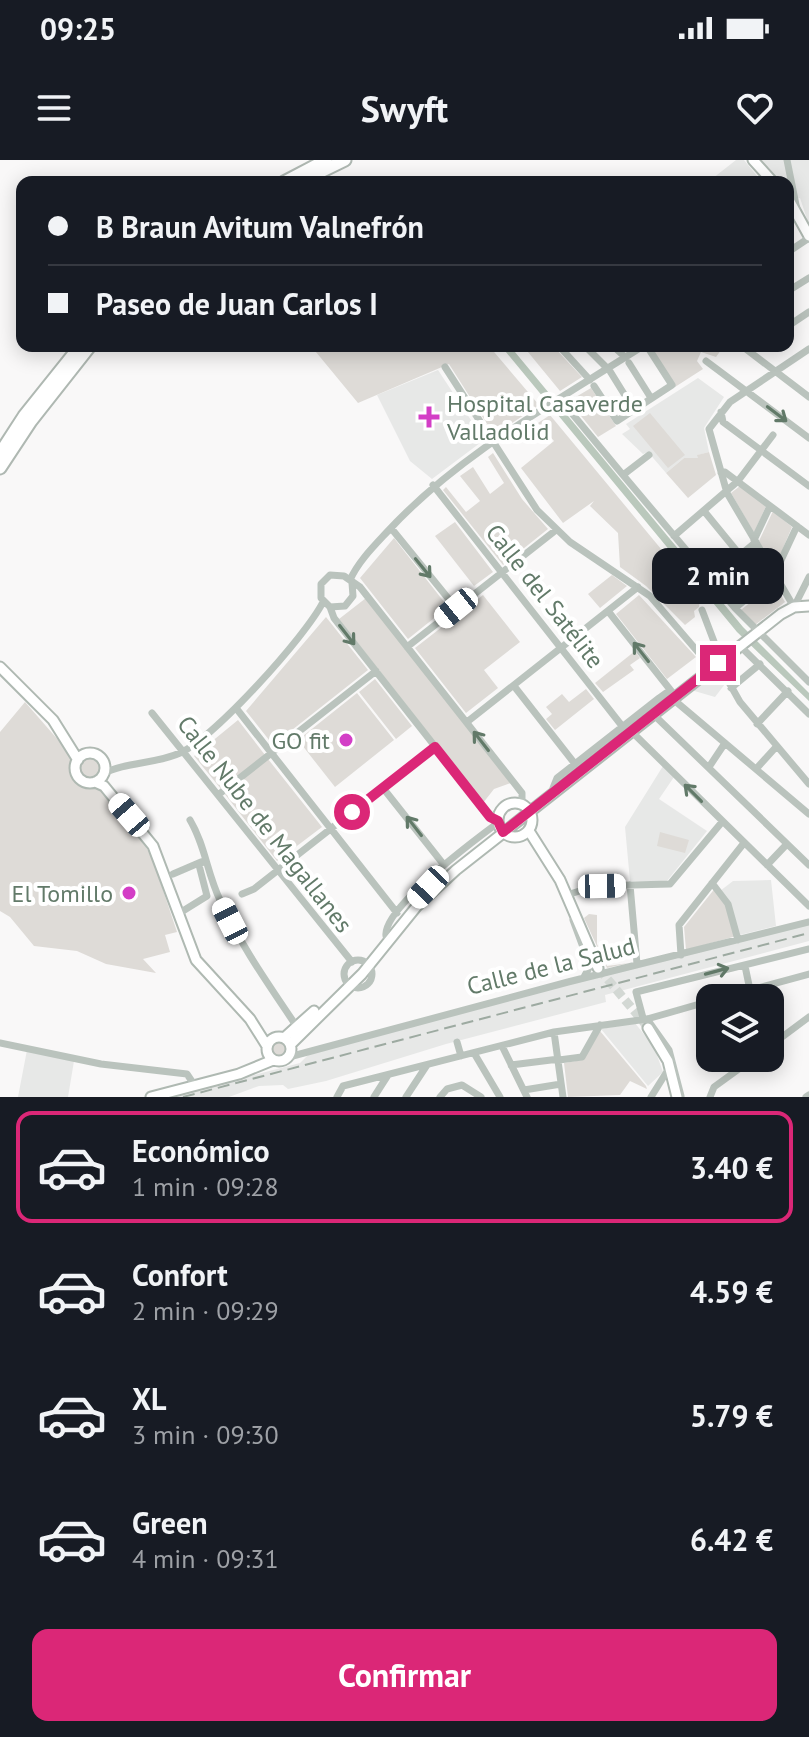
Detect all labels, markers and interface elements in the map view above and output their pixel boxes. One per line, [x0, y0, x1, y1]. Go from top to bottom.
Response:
text: 09:25 [40, 9, 116, 48]
text: Swyft [361, 85, 448, 132]
icon: menu [32, 86, 76, 130]
icon: heart [733, 86, 777, 130]
text: B Braun Avitum Valnefrón [96, 207, 424, 246]
text: Paseo de Juan Carlos I [96, 284, 378, 323]
place label: Hospital Casaverde Valladolid [446, 388, 643, 447]
one-way arrow [766, 405, 788, 422]
marker: Hospital Casaverde Valladolid [418, 406, 440, 428]
street label: Calle del Satélite [479, 518, 611, 674]
callout: 2 min [652, 547, 784, 603]
one-way arrow [414, 557, 432, 578]
text: 2 min [686, 559, 750, 592]
car [430, 584, 482, 632]
one-way arrow [339, 624, 356, 645]
one-way arrow [632, 642, 650, 663]
route end [700, 645, 736, 681]
street label: Calle Nube de Magallanes [171, 709, 359, 939]
place label: GO fit [271, 725, 330, 756]
marker: GO fit [337, 731, 355, 749]
one-way arrow [473, 731, 490, 752]
one-way arrow [684, 784, 703, 803]
car [104, 789, 154, 841]
route start [334, 794, 370, 830]
one-way arrow [405, 816, 423, 837]
car [403, 861, 453, 913]
car [578, 874, 626, 898]
place label: El Tomillo [12, 878, 113, 909]
marker: El Tomillo [120, 884, 138, 902]
car [208, 894, 252, 948]
street label: Calle de la Salud [464, 930, 638, 1002]
one-way arrow [704, 963, 730, 978]
map controls [696, 984, 784, 1072]
button: layers [696, 984, 784, 1072]
icon: car [36, 1131, 108, 1203]
text: Económico [132, 1131, 270, 1170]
text: 3.40 € [690, 1148, 773, 1187]
text: 1 min · 09:28 [132, 1170, 279, 1203]
icon: car [36, 1255, 108, 1327]
text: Confort [132, 1255, 228, 1294]
text: 4.59 € [690, 1272, 773, 1311]
text: 2 min · 09:29 [132, 1294, 279, 1327]
icon: car [36, 1379, 108, 1451]
text: XL [132, 1379, 166, 1418]
text: 5.79 € [690, 1396, 773, 1435]
text: 3 min · 09:30 [132, 1418, 279, 1451]
icon: car [36, 1503, 108, 1575]
text: Green [132, 1503, 207, 1542]
text: 6.42 € [690, 1520, 773, 1559]
text: 4 min · 09:31 [132, 1542, 279, 1575]
button: Confirmar [32, 1629, 777, 1721]

